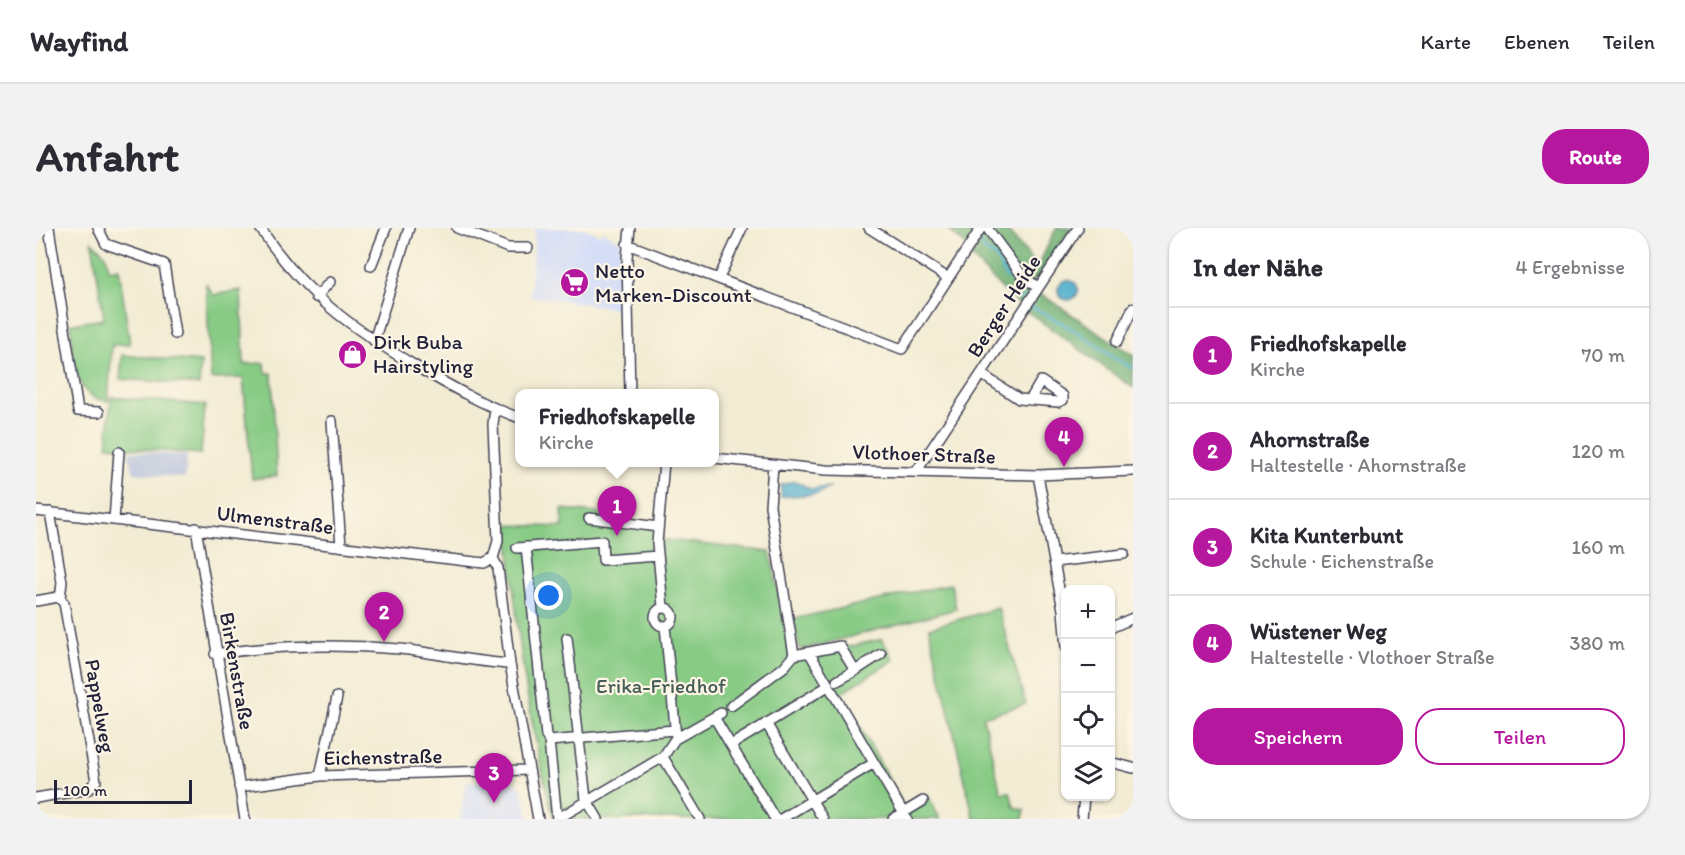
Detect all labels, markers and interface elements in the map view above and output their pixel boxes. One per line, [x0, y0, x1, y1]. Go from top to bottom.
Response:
text: Wayfind [30, 24, 128, 58]
text: Karte [1421, 29, 1471, 54]
text: Ebenen [1504, 29, 1570, 54]
text: Teilen [1603, 29, 1655, 54]
button: Route [1542, 129, 1649, 184]
text: Anfahrt [36, 131, 179, 182]
street label: Berger Heide [961, 250, 1046, 362]
text: In der Nähe [1193, 251, 1323, 283]
text: 4 Ergebnisse [1515, 255, 1625, 279]
place label: Netto Marken-Discount [595, 258, 752, 307]
supermarket icon: Netto Marken-Discount [558, 267, 590, 299]
place label: Dirk Buba Hairstyling [373, 329, 473, 378]
text: Friedhofskapelle [1250, 330, 1407, 357]
shop icon: Dirk Buba Hairstyling [336, 338, 368, 370]
text: 1 [1208, 343, 1217, 367]
text: 70 m [1581, 343, 1625, 367]
text: Kirche [1250, 357, 1305, 381]
popup [515, 389, 719, 467]
text: Friedhofskapelle [539, 403, 695, 430]
pin: 4 [1044, 418, 1084, 467]
text: Ahornstraße [1250, 426, 1370, 453]
text: Kirche [539, 430, 594, 454]
street label: Vlothoer Straße [852, 438, 996, 469]
text: 2 [1207, 439, 1218, 463]
text: 120 m [1572, 439, 1625, 463]
text: Haltestelle · Ahornstraße [1250, 453, 1466, 477]
pin: 1 [598, 486, 636, 536]
street label: Ulmenstraße [215, 500, 335, 539]
text: Kita Kunterbunt [1250, 522, 1403, 549]
text: 3 [1207, 535, 1218, 559]
text: 160 m [1572, 535, 1625, 559]
text: Schule · Eichenstraße [1250, 549, 1434, 573]
your location [534, 581, 563, 610]
map controls [1061, 585, 1115, 801]
button: + [1061, 585, 1115, 639]
pin: 2 [364, 592, 404, 642]
street label: Birkenstraße [215, 610, 260, 732]
text: Wüstener Weg [1250, 618, 1387, 645]
text: 4 [1206, 631, 1219, 655]
text: 380 m [1570, 631, 1625, 655]
button: − [1061, 639, 1115, 693]
text: Haltestelle · Vlothoer Straße [1250, 645, 1495, 669]
street label: Pappelweg [80, 657, 121, 755]
park label: Erika-Friedhof [596, 673, 726, 698]
button: locate [1061, 693, 1115, 747]
button: Speichern [1193, 708, 1403, 765]
button: Teilen [1415, 708, 1625, 765]
street label: Eichenstraße [323, 743, 443, 770]
button: layers [1061, 747, 1115, 801]
pin: 3 [474, 754, 514, 803]
scale bar [54, 777, 192, 804]
text: 100 m [63, 781, 107, 800]

